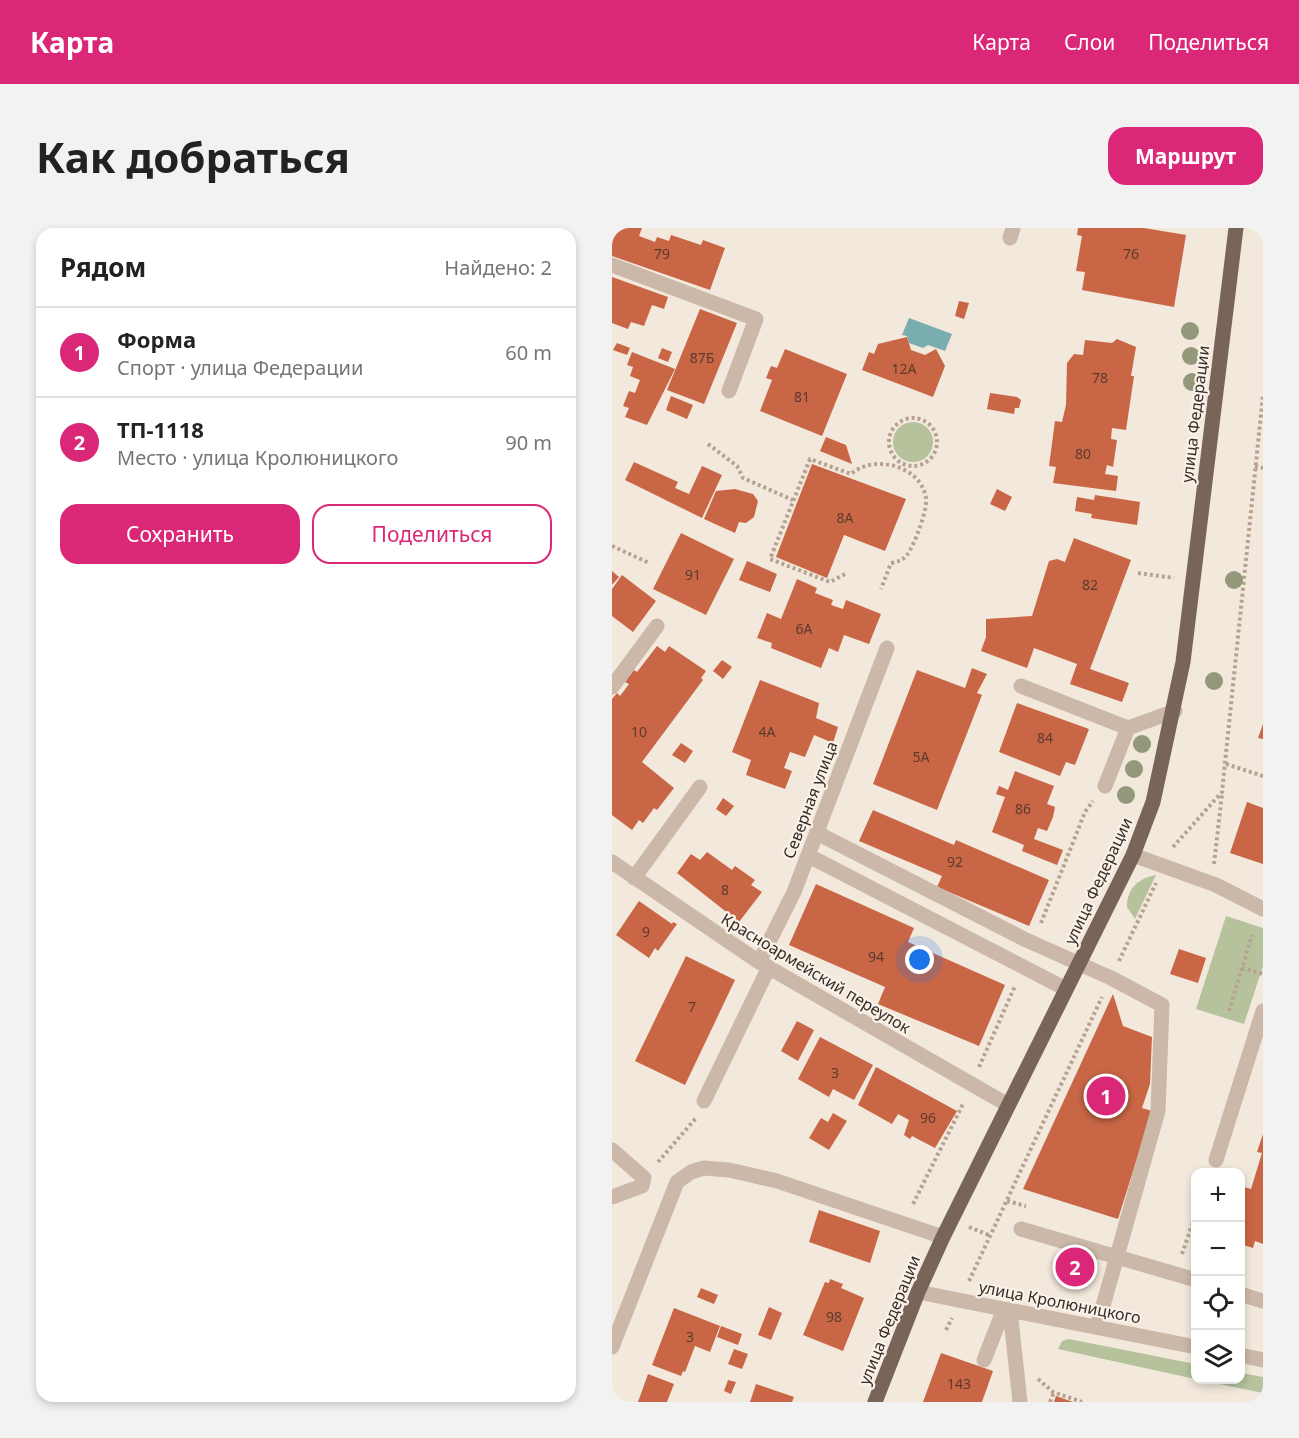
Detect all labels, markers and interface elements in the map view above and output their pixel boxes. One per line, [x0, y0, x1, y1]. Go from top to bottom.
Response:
text: Карта [30, 23, 114, 61]
text: Карта [972, 28, 1031, 56]
text: Слои [1064, 28, 1115, 56]
text: Поделиться [1148, 28, 1269, 56]
button: Маршрут [1108, 127, 1263, 185]
text: Как добраться [36, 128, 350, 185]
house number: 79 [654, 244, 670, 263]
house number: 76 [1123, 244, 1139, 263]
text: Рядом [60, 249, 146, 285]
text: Найдено: 2 [444, 254, 552, 281]
text: Форма [117, 324, 196, 354]
text: 1 [74, 339, 85, 366]
text: 60 m [505, 339, 552, 366]
street label: улица Федерации [1176, 344, 1214, 484]
house number: 87Б [690, 348, 714, 367]
text: Спорт · улица Федерации [117, 354, 363, 381]
house number: 12А [892, 359, 917, 378]
house number: 78 [1092, 368, 1108, 387]
house number: 81 [794, 387, 810, 406]
text: ТП-1118 [117, 414, 204, 444]
text: 2 [74, 429, 85, 456]
text: 90 m [505, 429, 552, 456]
text: Место · улица Кролюницкого [117, 444, 398, 471]
house number: 80 [1075, 444, 1091, 463]
button: Сохранить [60, 504, 300, 564]
button: Поделиться [312, 504, 552, 564]
house number: 8А [837, 508, 854, 527]
house number: 91 [685, 565, 701, 584]
house number: 82 [1082, 575, 1098, 594]
house number: 6А [796, 619, 813, 638]
house number: 10 [631, 722, 647, 741]
house number: 4А [759, 722, 776, 741]
house number: 84 [1037, 728, 1053, 747]
street label: Северная улица [777, 738, 843, 862]
house number: 5А [913, 747, 930, 766]
house number: 86 [1015, 799, 1031, 818]
street label: улица Федерации [1059, 814, 1137, 948]
house number: 92 [947, 852, 963, 871]
house number: 8 [721, 880, 729, 899]
street label: Красноармейский переулок [717, 908, 915, 1039]
house number: 9 [642, 922, 650, 941]
your location [905, 945, 934, 974]
house number: 94 [868, 947, 884, 966]
house number: 7 [688, 997, 696, 1016]
house number: 3 [831, 1063, 839, 1082]
pin: 1 [1086, 1074, 1126, 1118]
house number: 96 [920, 1108, 936, 1127]
map controls [1191, 1168, 1245, 1384]
button: + [1191, 1168, 1245, 1222]
button: − [1191, 1222, 1245, 1276]
pin: 2 [1056, 1244, 1094, 1290]
street label: улица Федерации [853, 1252, 925, 1388]
street label: улица Кролюницкого [977, 1276, 1143, 1328]
button: locate [1191, 1276, 1245, 1330]
house number: 98 [826, 1307, 842, 1326]
house number: 3 [686, 1327, 694, 1346]
button: layers [1191, 1330, 1245, 1384]
house number: 143 [947, 1374, 971, 1393]

